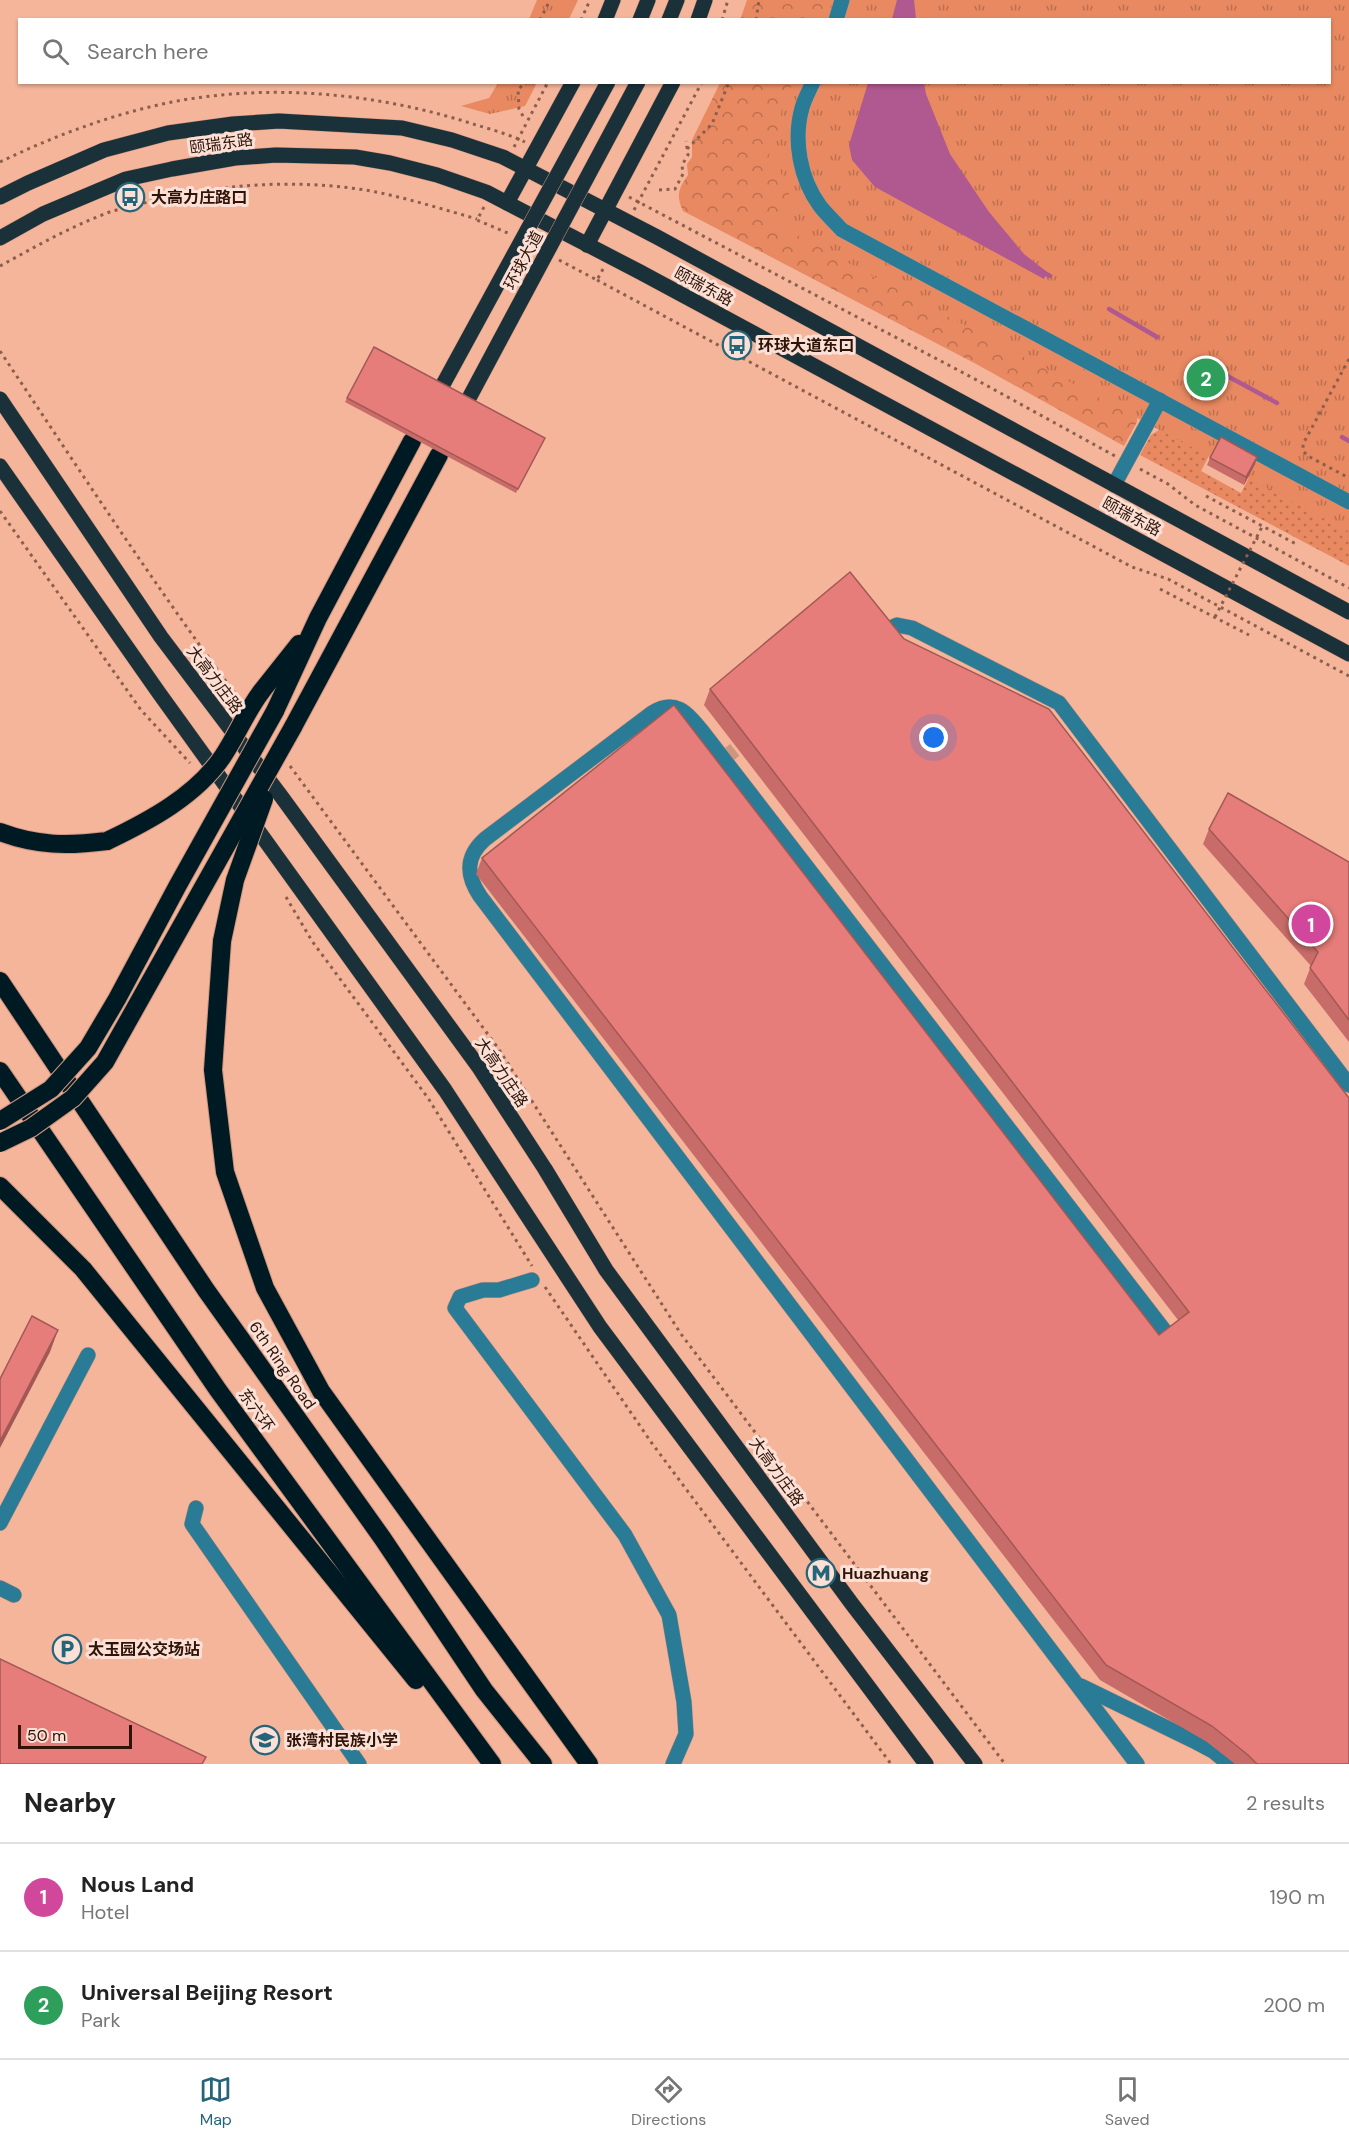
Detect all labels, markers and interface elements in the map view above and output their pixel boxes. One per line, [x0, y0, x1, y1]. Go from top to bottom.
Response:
search box [18, 18, 1331, 84]
icon: search [39, 35, 72, 68]
text: Search here [87, 37, 208, 66]
street label: 颐瑞东路 [188, 129, 254, 158]
bus stop icon: 大高力庄路口 [114, 181, 146, 213]
place label: 大高力庄路口 [151, 187, 247, 208]
street label: 环球大道 [499, 227, 548, 293]
street label: 颐瑞东路 [671, 262, 737, 311]
bus stop icon: 环球大道东口 [721, 329, 753, 361]
place label: 环球大道东口 [758, 335, 854, 356]
pin: 2 [1186, 356, 1226, 400]
street label: 颐瑞东路 [1099, 492, 1165, 541]
street label: 大高力庄路 [182, 641, 247, 718]
your location [919, 723, 948, 752]
pin: 1 [1292, 902, 1330, 946]
street label: 大高力庄路 [471, 1033, 533, 1111]
street label: 6th Ring Road [245, 1317, 321, 1413]
street label: 东六环 [234, 1385, 279, 1436]
street label: 大高力庄路 [745, 1433, 809, 1510]
metro station icon: Huazhuang [805, 1557, 837, 1589]
place label: Huazhuang [842, 1563, 929, 1584]
parking icon: 太玉园公交场站 [51, 1633, 83, 1665]
place label: 太玉园公交场站 [88, 1639, 200, 1660]
scale bar [18, 1722, 132, 1750]
school or university icon: 张湾村民族小学 [249, 1724, 281, 1756]
text: 50 m [27, 1725, 66, 1746]
place label: 张湾村民族小学 [286, 1730, 398, 1751]
text: Nearby [24, 1786, 116, 1820]
text: 2 results [1246, 1790, 1325, 1816]
text: Nous Land [81, 1870, 194, 1899]
text: 1 [40, 1884, 47, 1910]
text: 190 m [1269, 1884, 1325, 1910]
text: Hotel [81, 1899, 129, 1925]
text: Universal Beijing Resort [81, 1978, 333, 2007]
text: 2 [38, 1992, 49, 2018]
text: 200 m [1263, 1992, 1325, 2018]
text: Park [81, 2007, 121, 2033]
tab: Map [199, 2073, 232, 2130]
tab: Directions [631, 2073, 706, 2130]
tab: Saved [1105, 2073, 1150, 2130]

